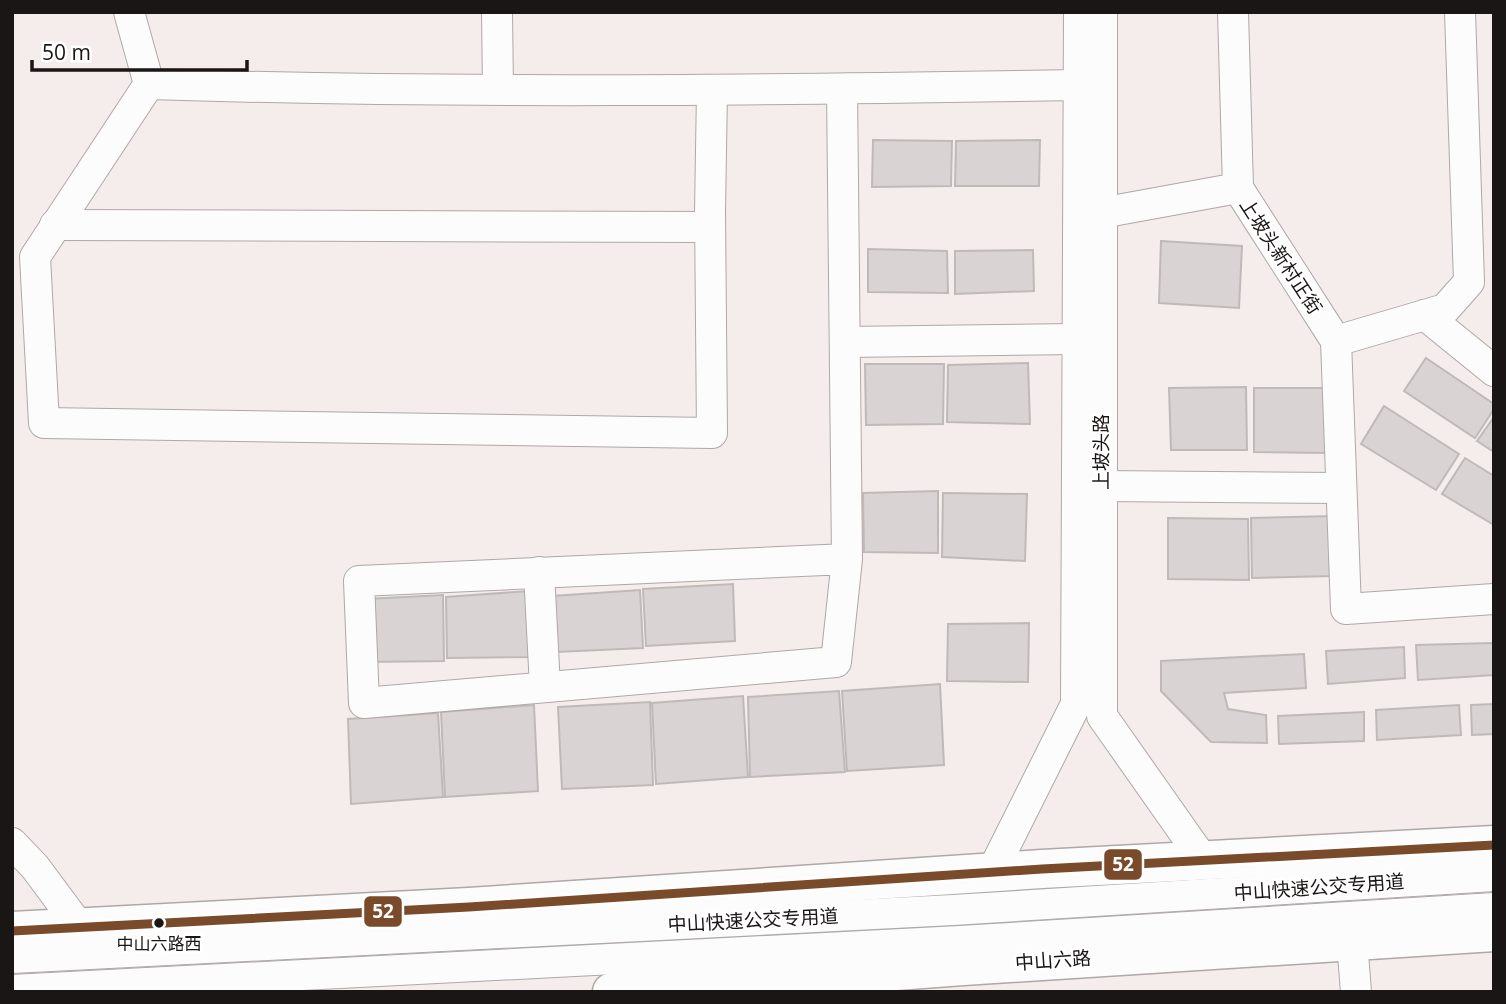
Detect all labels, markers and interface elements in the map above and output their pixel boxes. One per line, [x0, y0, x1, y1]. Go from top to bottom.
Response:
scale bar [32, 28, 247, 72]
text: 50 m [42, 38, 91, 66]
street label: 上坡头新村正街 [1234, 193, 1328, 319]
street label: 上坡头路 [1088, 414, 1114, 490]
line badge: 52 [1103, 848, 1143, 881]
text: 52 [1112, 851, 1134, 877]
street label: 中山快速公交专用道 [1233, 868, 1405, 906]
line badge: 52 [363, 895, 403, 928]
text: 52 [372, 898, 394, 924]
street label: 中山快速公交专用道 [667, 903, 839, 937]
marker: 中山六路西 [152, 916, 166, 930]
place label: 中山六路西 [117, 932, 202, 955]
street label: 中山六路 [1014, 944, 1092, 976]

